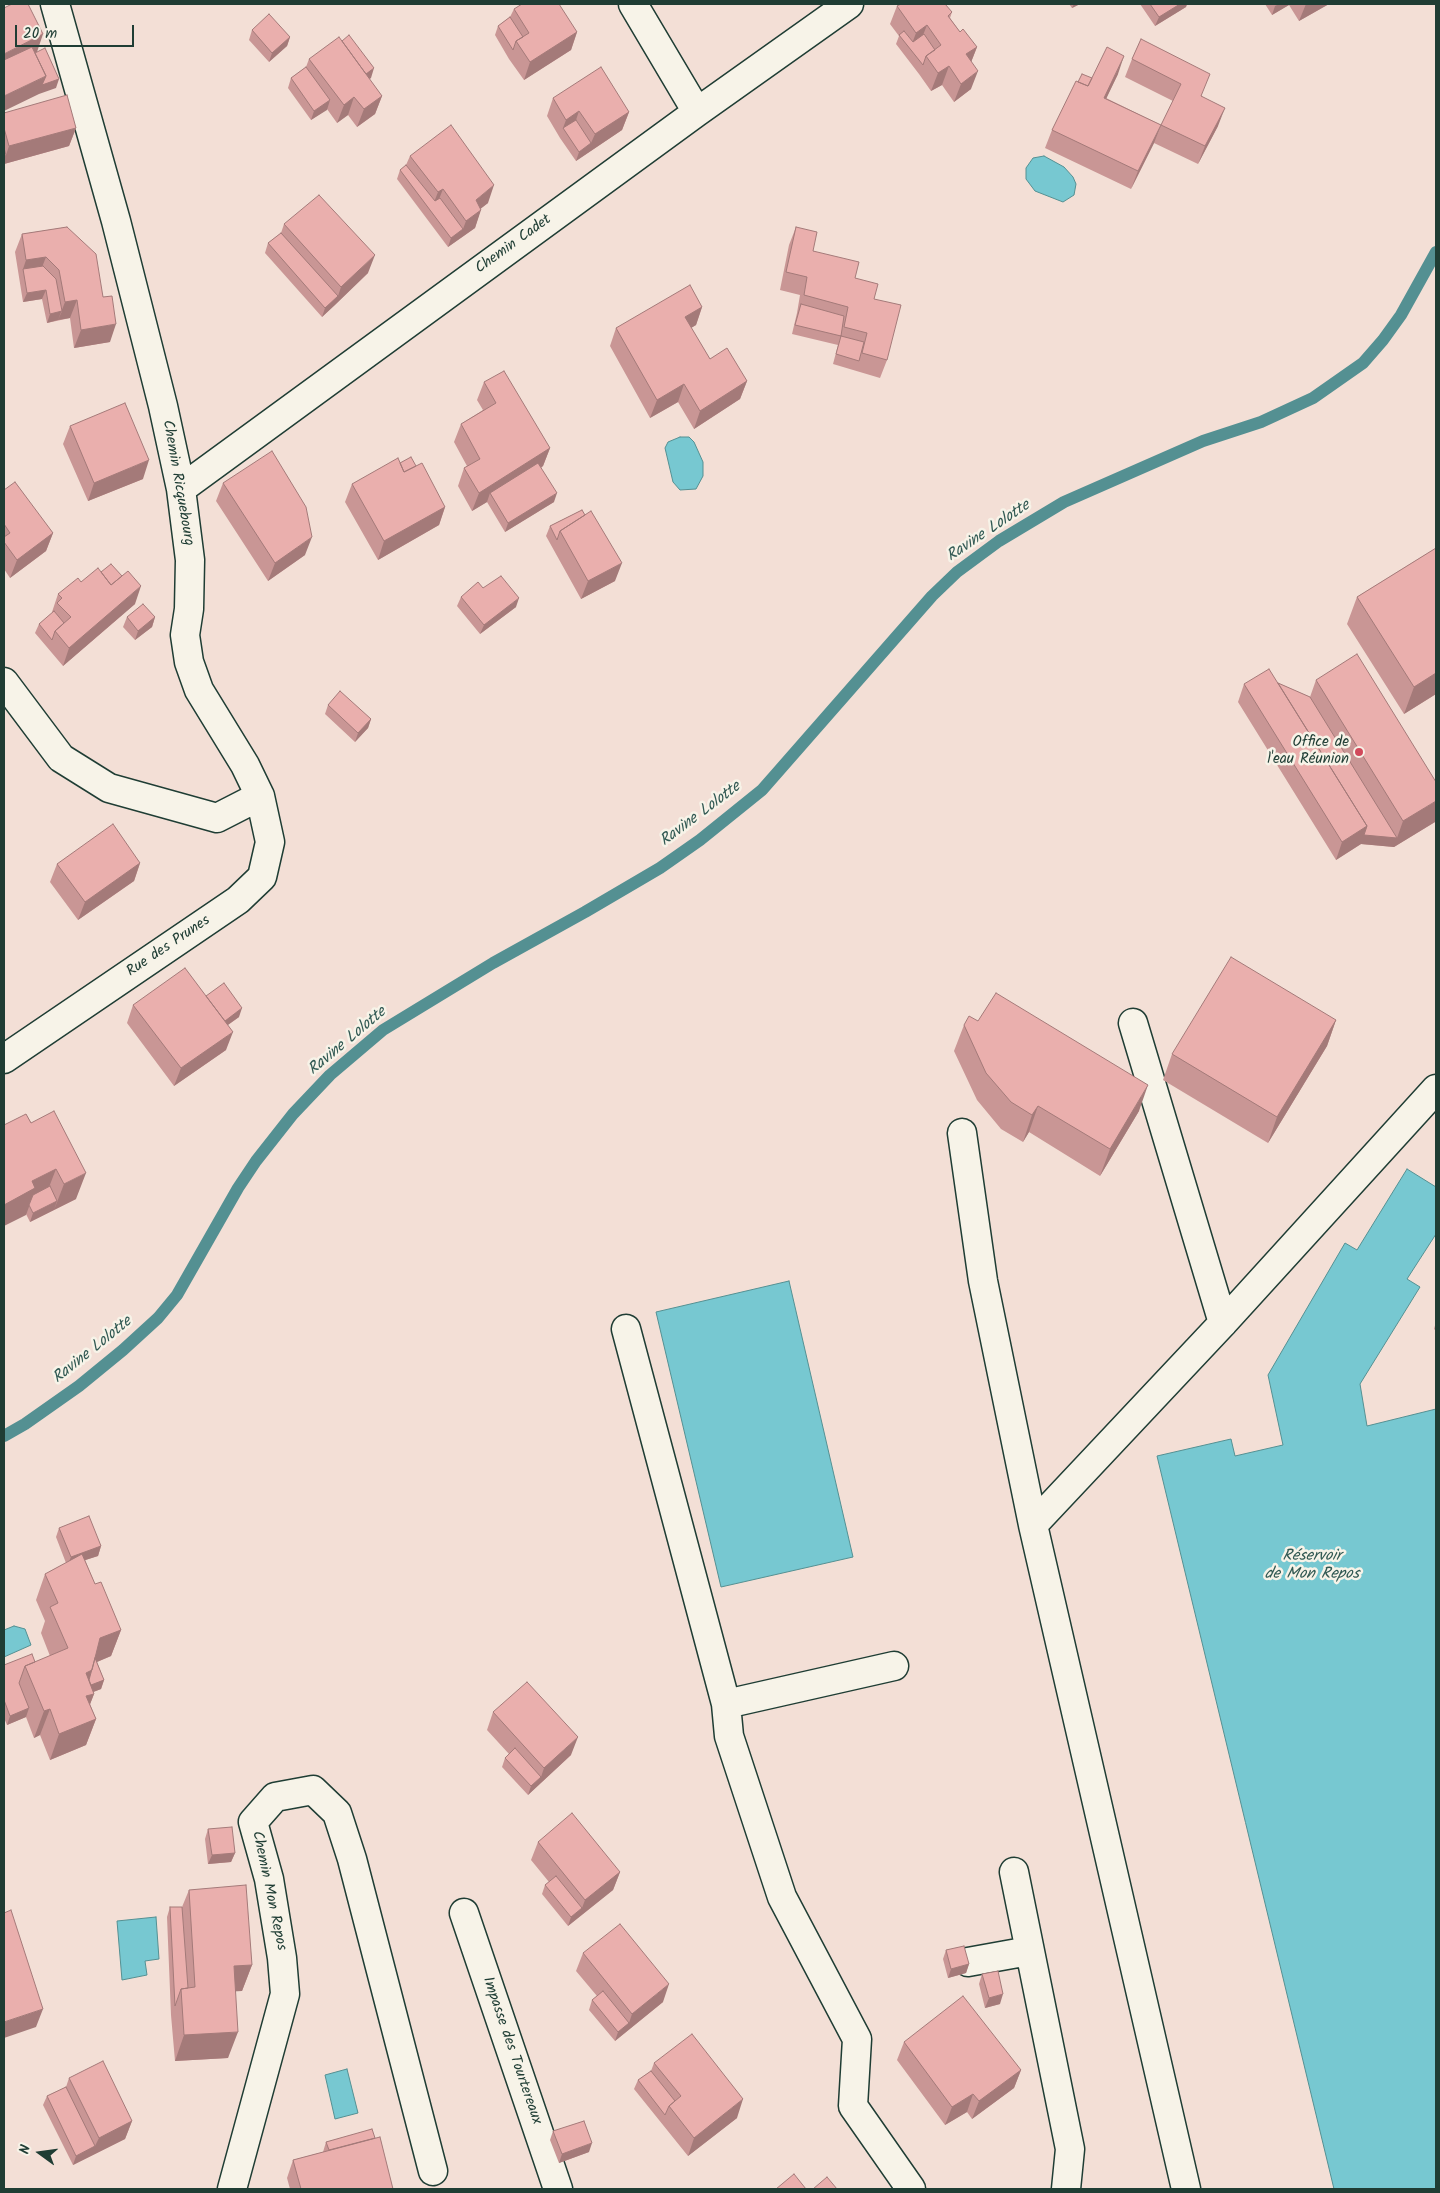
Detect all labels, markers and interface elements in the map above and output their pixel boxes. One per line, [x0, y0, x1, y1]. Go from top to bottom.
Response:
scale bar [18, 15, 136, 47]
text: 20 m [23, 22, 57, 46]
street label: Chemin Cadet [473, 211, 555, 279]
street label: Chemin Ricquebourg [157, 419, 197, 547]
water label: Ravine Lolotte [944, 497, 1034, 567]
place label: Office de l'eau Réunion [1267, 734, 1349, 769]
marker: Office de l'eau Réunion [1353, 746, 1365, 758]
water label: Ravine Lolotte [657, 778, 745, 852]
street label: Rue des Prunes [124, 912, 214, 982]
water label: Ravine Lolotte [305, 1004, 391, 1080]
water label: Ravine Lolotte [50, 1313, 136, 1389]
water label: Réservoir de Mon Repos [1265, 1547, 1359, 1585]
street label: Chemin Mon Repos [247, 1830, 289, 1952]
street label: Impasse des Tourtereaux [477, 1975, 545, 2127]
north arrow [15, 2128, 65, 2178]
text: N [14, 2142, 37, 2156]

